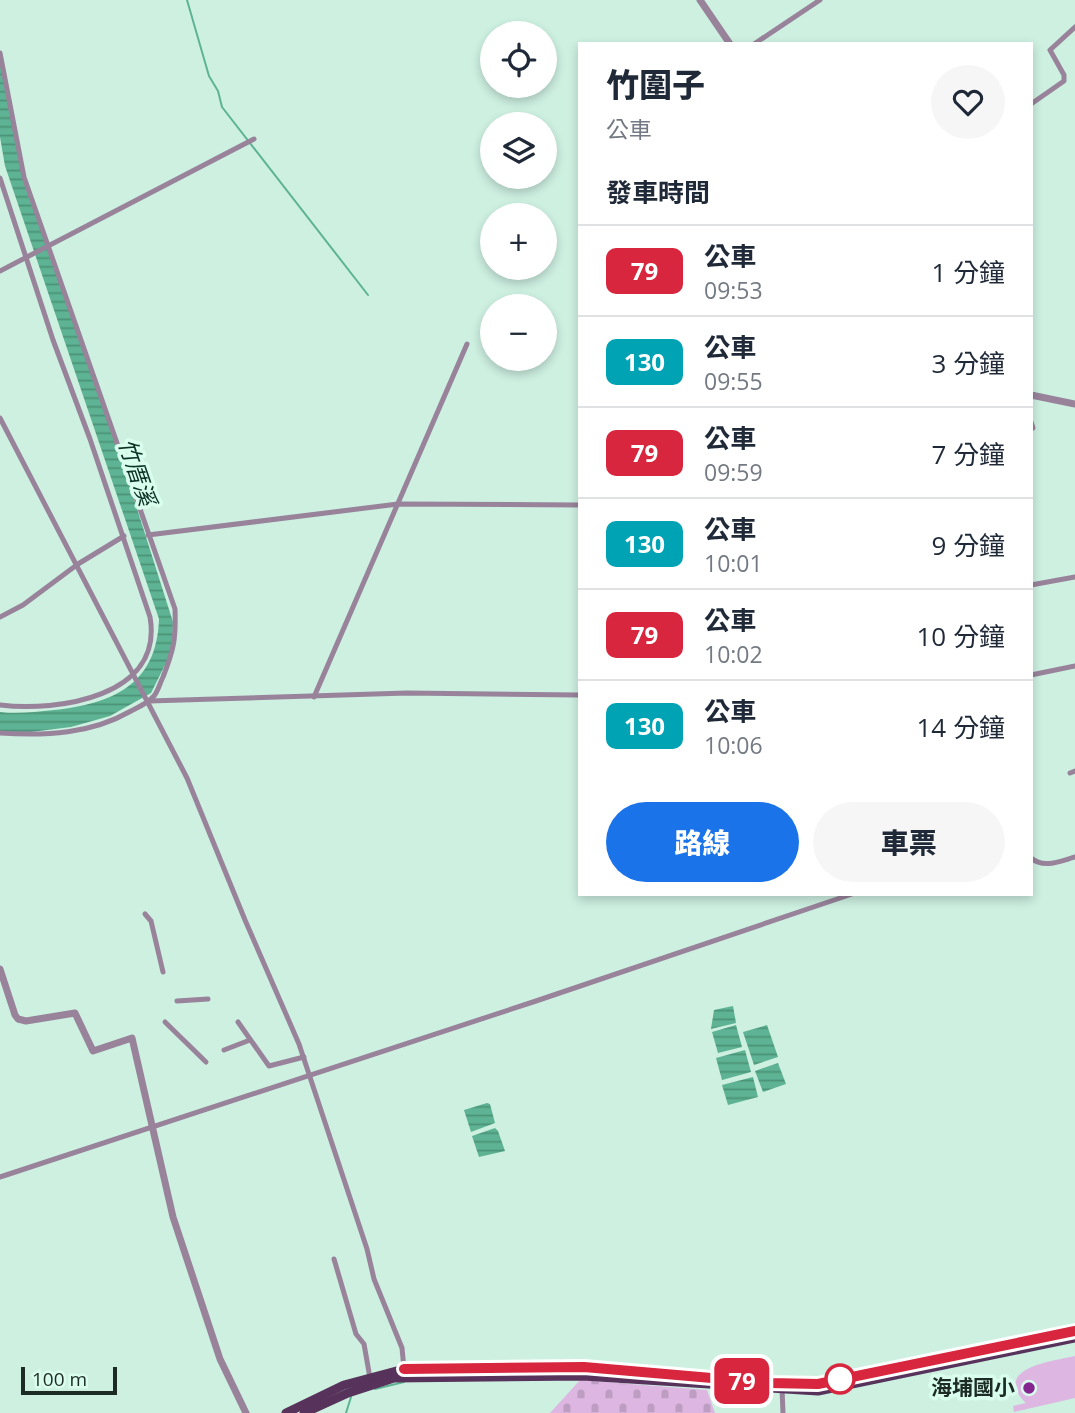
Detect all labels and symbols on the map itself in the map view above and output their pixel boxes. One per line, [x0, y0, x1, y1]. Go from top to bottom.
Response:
water label: 竹厝溪 [112, 434, 165, 512]
line badge: 79 [710, 1358, 774, 1404]
scale bar [21, 1364, 117, 1396]
unlabelled marker [825, 1364, 855, 1394]
place label: 海埔國小 [931, 1373, 1015, 1401]
marker: 海埔國小 [1021, 1380, 1037, 1396]

